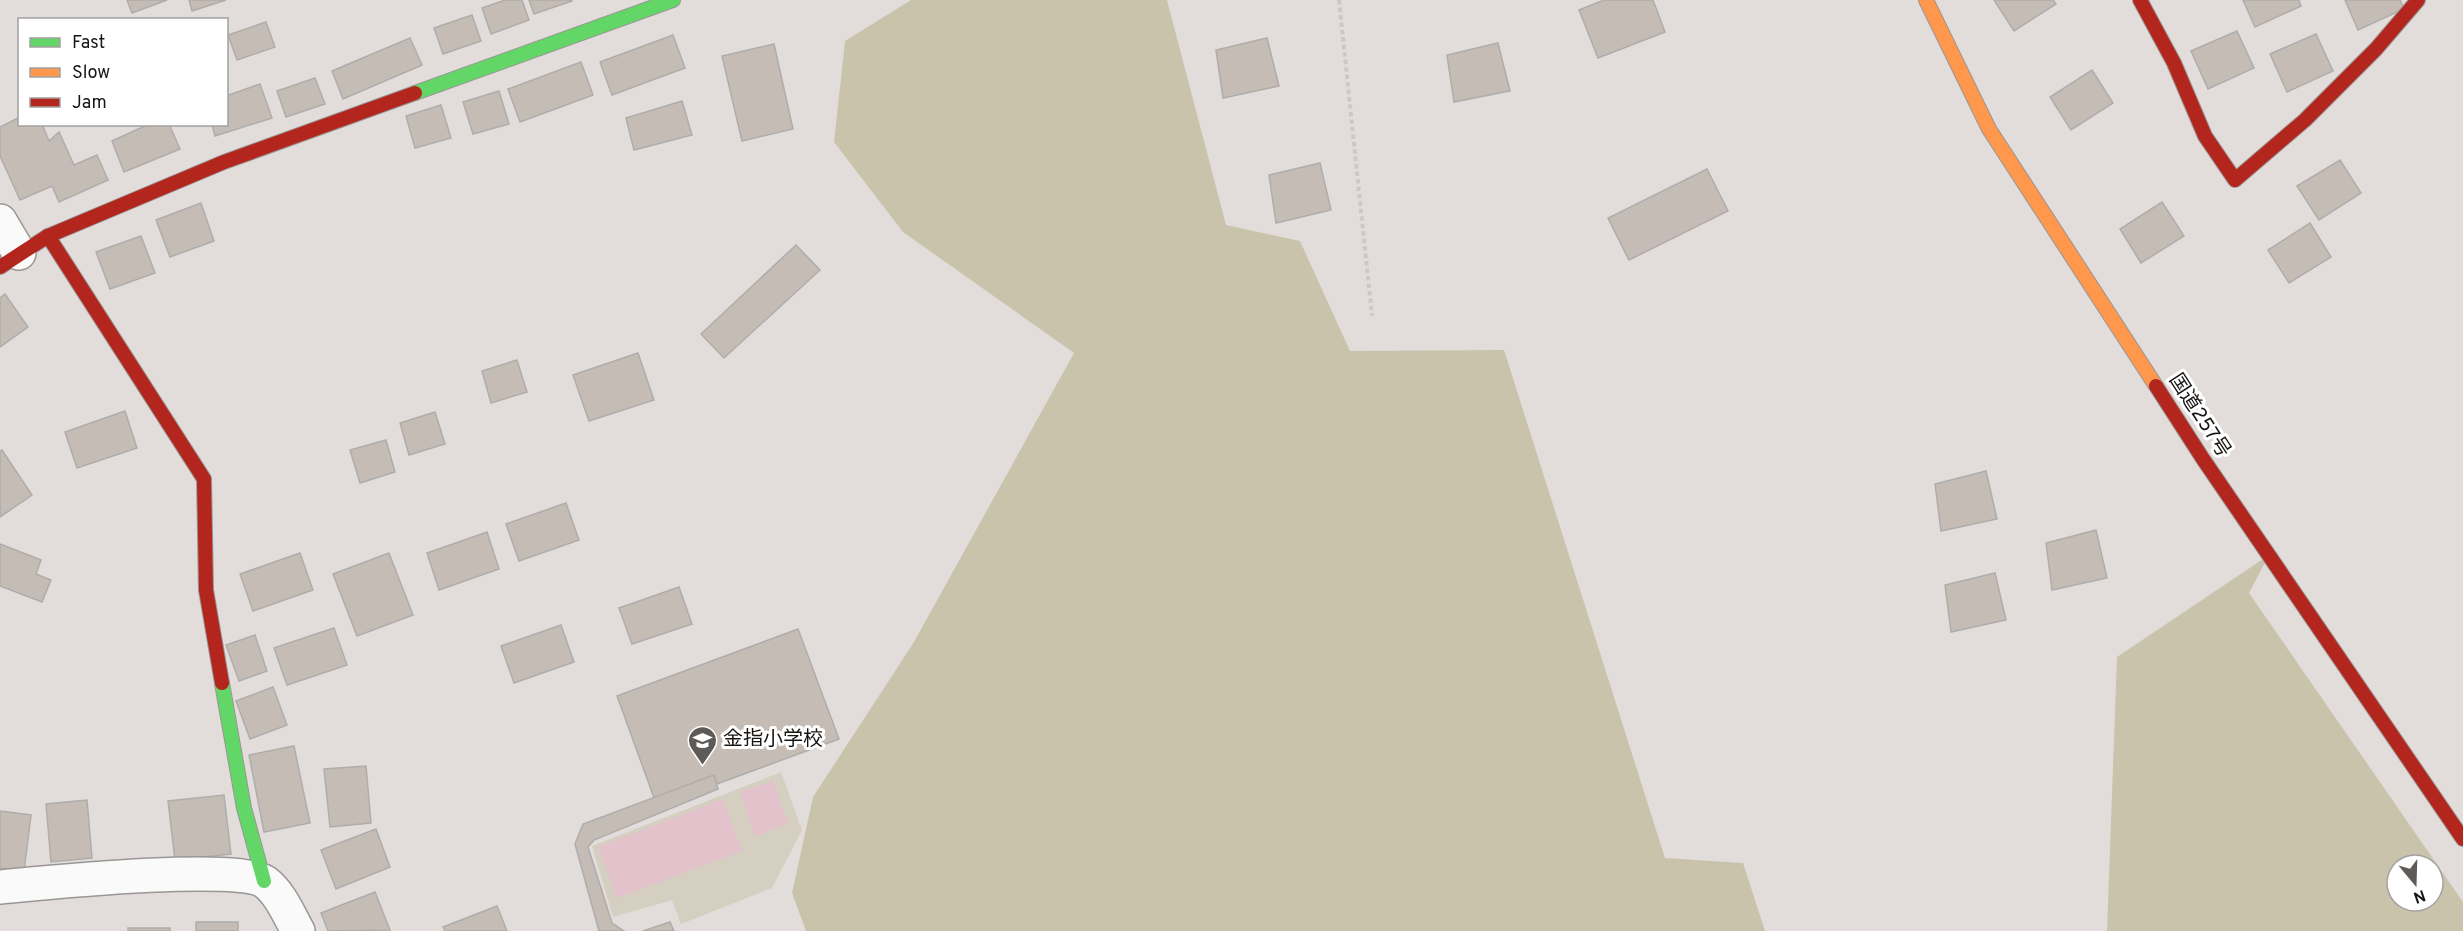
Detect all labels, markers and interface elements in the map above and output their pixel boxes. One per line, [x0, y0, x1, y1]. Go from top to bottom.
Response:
legend [18, 18, 228, 126]
text: Fast [72, 32, 105, 55]
text: Slow [72, 62, 110, 85]
text: Jam [72, 92, 107, 115]
street label: 国道257号 [2162, 369, 2236, 463]
school or university icon: 金指小学校 [686, 724, 718, 766]
place label: 金指小学校 [723, 727, 823, 753]
north arrow [2385, 853, 2445, 913]
text: N [2411, 884, 2428, 907]

